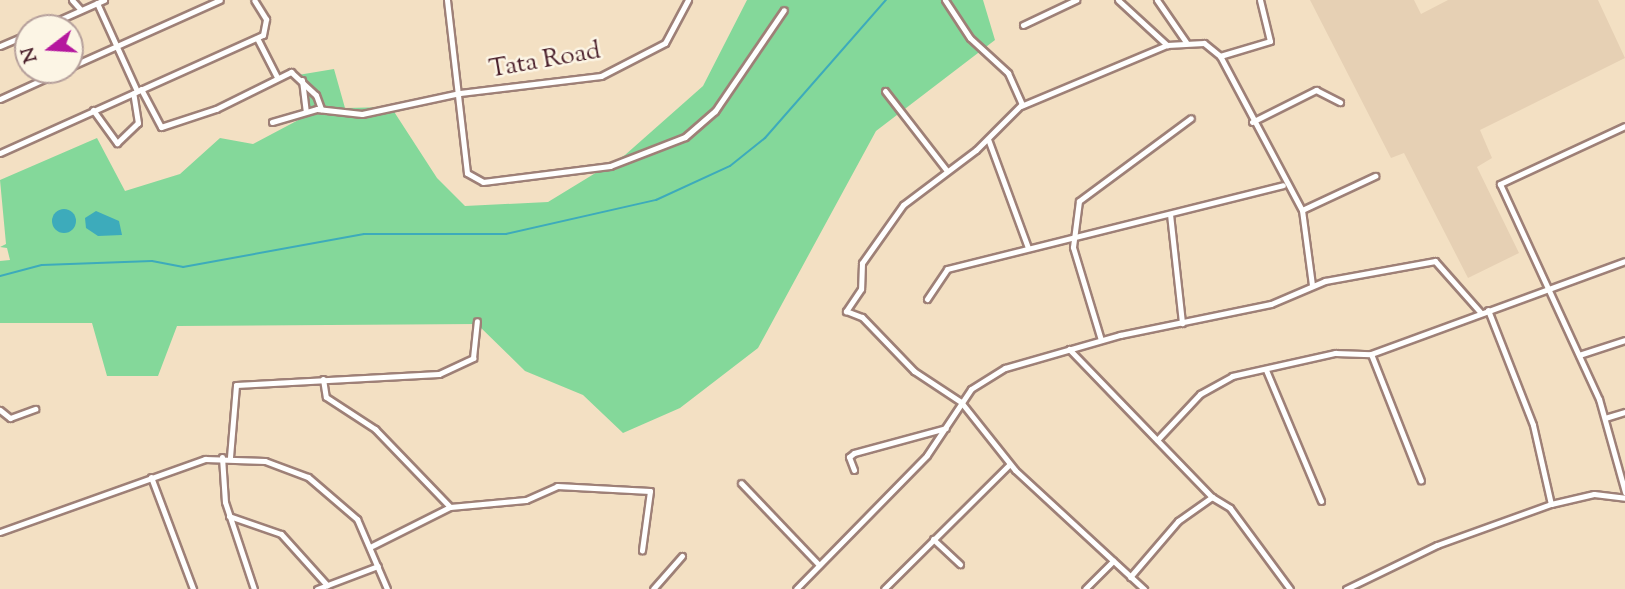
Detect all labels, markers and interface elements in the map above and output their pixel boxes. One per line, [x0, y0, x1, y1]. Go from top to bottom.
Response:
north arrow [14, 14, 84, 84]
street label: Tata Road [487, 36, 603, 86]
text: N [15, 44, 45, 66]

